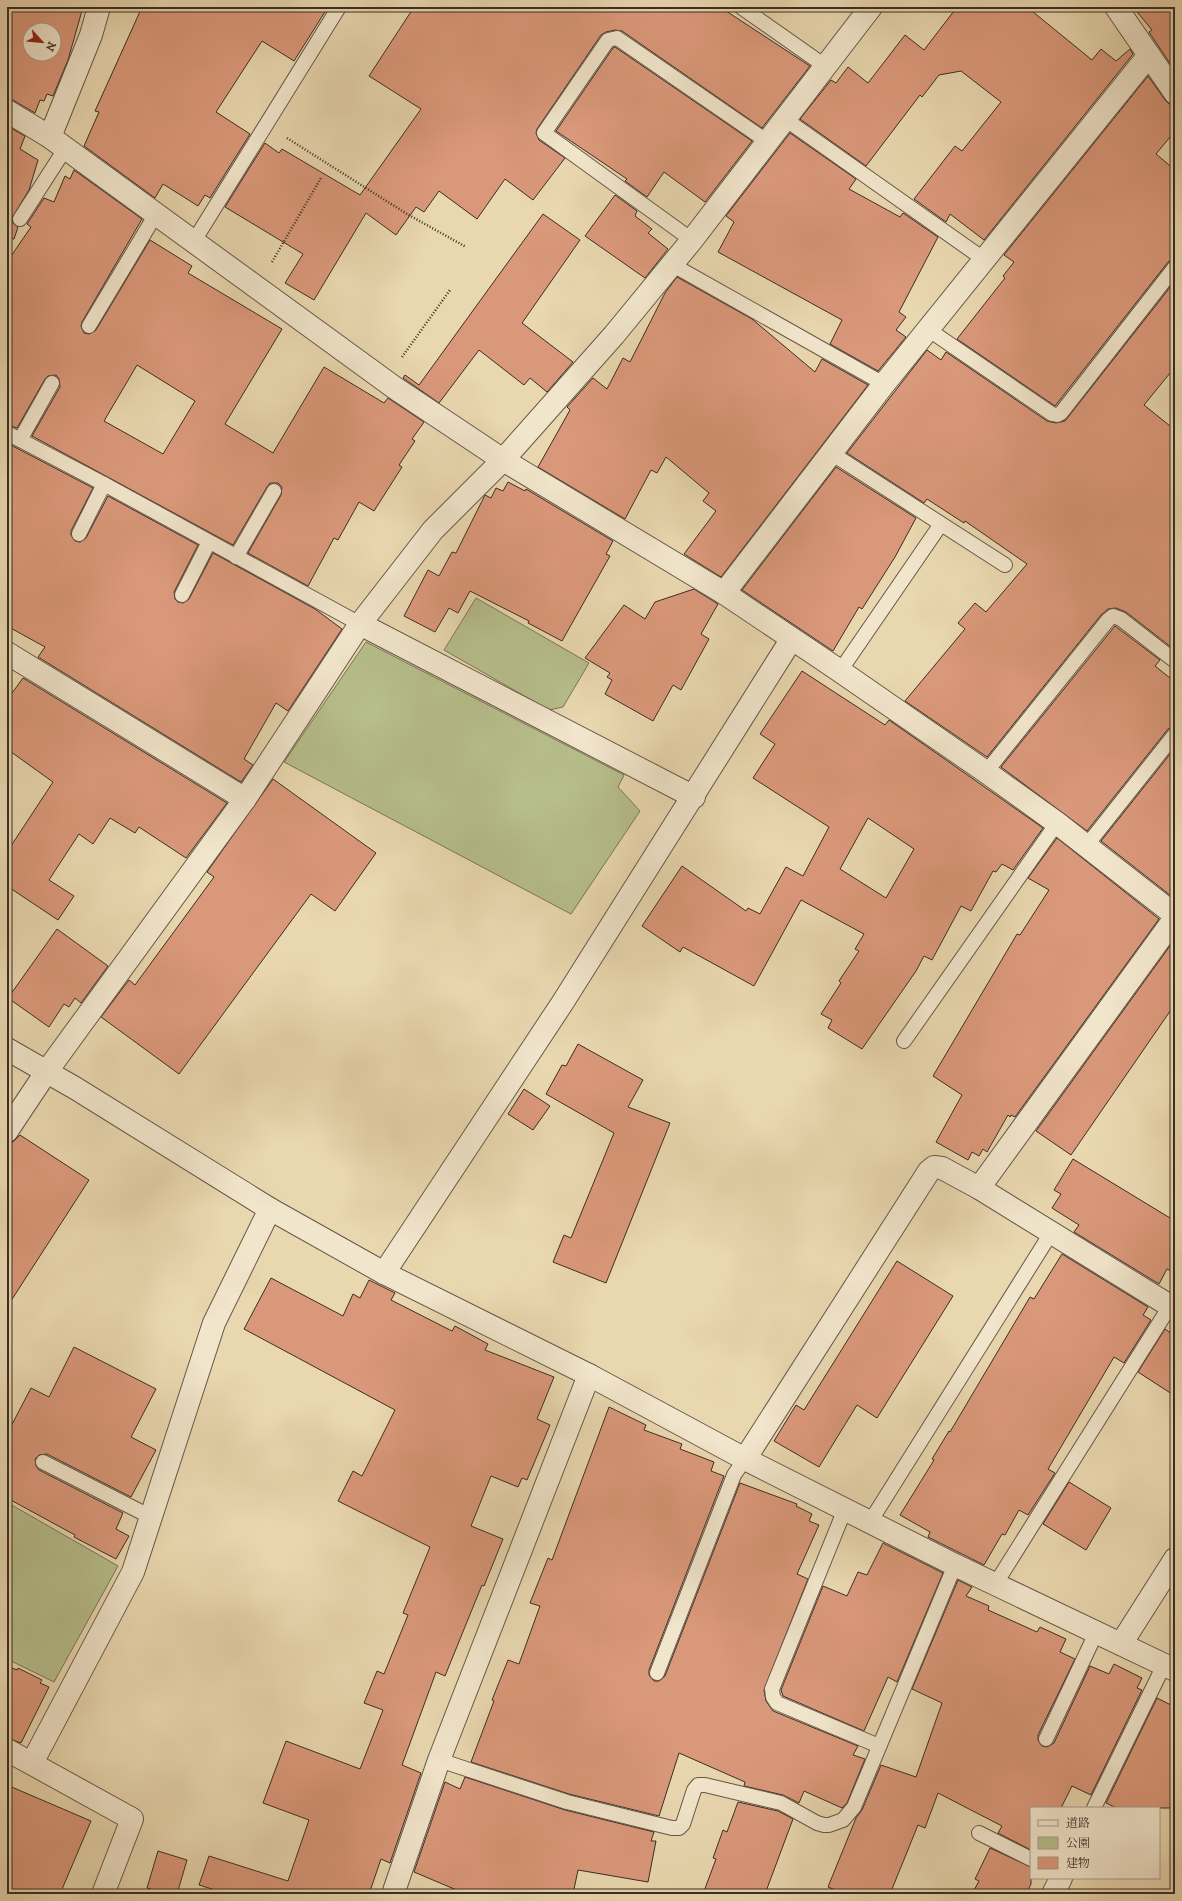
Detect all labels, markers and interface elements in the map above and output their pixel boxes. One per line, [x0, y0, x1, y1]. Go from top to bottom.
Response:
north arrow [22, 22, 62, 62]
text: N [42, 39, 58, 53]
legend [1030, 1807, 1160, 1879]
text: 道路 [1066, 1816, 1090, 1831]
text: 公園 [1066, 1836, 1090, 1851]
text: 建物 [1066, 1856, 1090, 1871]

